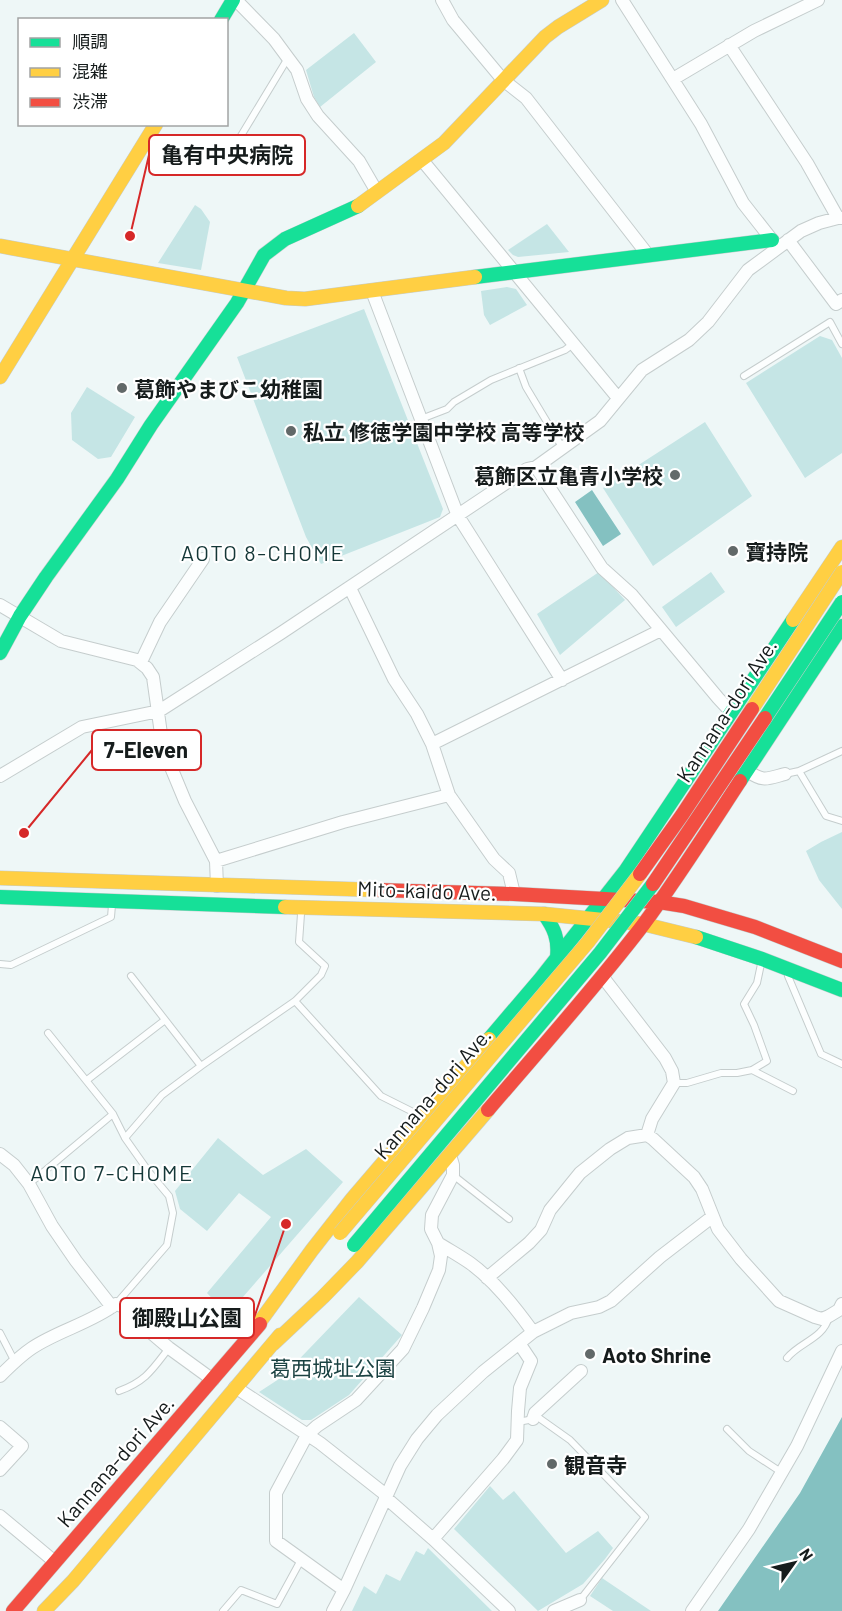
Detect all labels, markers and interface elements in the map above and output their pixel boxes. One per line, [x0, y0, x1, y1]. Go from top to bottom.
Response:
legend [18, 18, 228, 126]
text: 順調 [72, 30, 108, 52]
text: 混雑 [72, 60, 108, 82]
text: 渋滞 [72, 90, 108, 112]
callout: 亀有中央病院 [149, 135, 305, 175]
text: 亀有中央病院 [161, 141, 293, 167]
place label: 葛飾やまびこ幼稚園 [134, 376, 323, 401]
marker: 葛飾やまびこ幼稚園 [115, 381, 129, 395]
place label: 私立 修徳学園中学校 高等学校 [303, 419, 584, 444]
marker: 私立 修徳学園中学校 高等学校 [284, 424, 298, 438]
place label: 葛飾区立亀青小学校 [474, 463, 663, 488]
marker: 葛飾区立亀青小学校 [668, 468, 682, 482]
district label: AOTO 8-CHOME [181, 539, 345, 565]
place label: 寶持院 [745, 539, 808, 564]
marker: 寶持院 [726, 544, 740, 558]
street label: Kannana-dori Ave. [670, 634, 782, 786]
callout: 7-Eleven [92, 730, 201, 770]
text: 7-Eleven [104, 736, 188, 762]
street label: Mito-kaido Ave. [357, 875, 497, 905]
street label: Kannana-dori Ave. [368, 1022, 496, 1164]
district label: AOTO 7-CHOME [30, 1159, 194, 1185]
callout: 御殿山公園 [120, 1298, 254, 1338]
text: 御殿山公園 [132, 1304, 242, 1330]
place label: Aoto Shrine [602, 1342, 711, 1367]
marker: Aoto Shrine [583, 1347, 597, 1361]
park label: 葛西城址公園 [270, 1355, 396, 1380]
street label: Kannana-dori Ave. [51, 1390, 179, 1532]
place label: 観音寺 [564, 1452, 627, 1477]
marker: 観音寺 [545, 1457, 559, 1471]
north arrow [764, 1533, 824, 1593]
text: N [796, 1545, 818, 1564]

